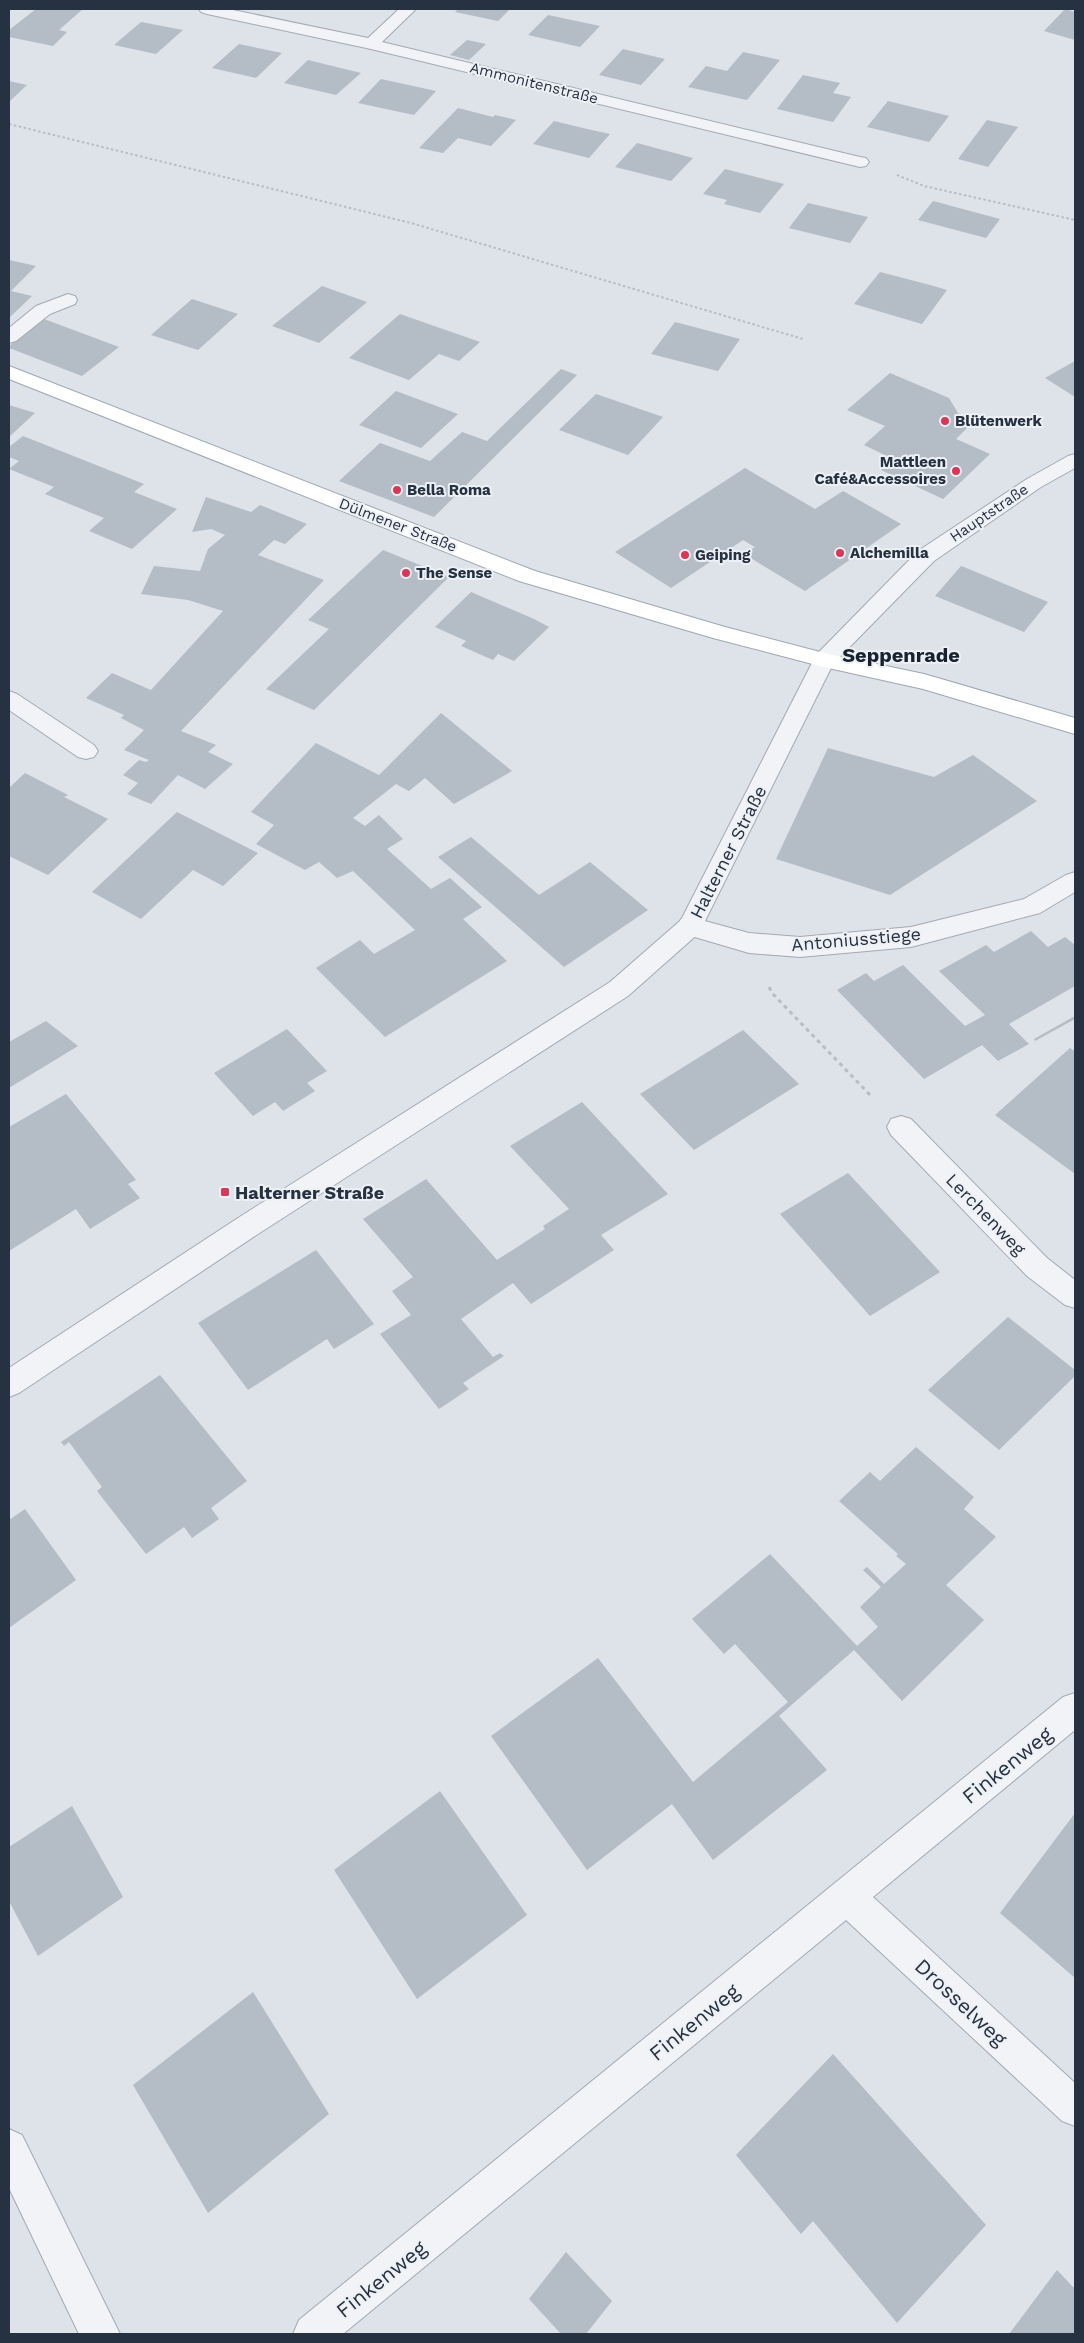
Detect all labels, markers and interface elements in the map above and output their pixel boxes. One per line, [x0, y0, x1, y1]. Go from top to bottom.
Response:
street label: Ammonitenstraße [468, 58, 600, 108]
place label: Blütenwerk [955, 412, 1042, 430]
marker: Blütenwerk [939, 415, 951, 427]
place label: Mattleen Café&Accessoires [814, 453, 946, 488]
marker: Mattleen Café&Accessoires [950, 465, 962, 477]
street label: Hauptstraße [946, 480, 1032, 546]
place label: Bella Roma [407, 481, 491, 499]
marker: Bella Roma [391, 484, 403, 496]
street label: Dülmener Straße [337, 494, 459, 556]
place label: Alchemilla [850, 544, 929, 562]
place label: Geiping [695, 546, 751, 564]
marker: Alchemilla [834, 547, 846, 559]
marker: Geiping [679, 549, 691, 561]
place label: The Sense [416, 564, 493, 582]
marker: The Sense [400, 567, 412, 579]
district label: Seppenrade [842, 643, 960, 667]
street label: Halterner Straße [685, 782, 771, 922]
street label: Antoniusstiege [790, 923, 922, 955]
street label: Lerchenweg [942, 1169, 1030, 1259]
place label: Halterner Straße [235, 1182, 384, 1203]
marker: Halterner Straße [219, 1186, 231, 1198]
street label: Finkenweg [957, 1721, 1058, 1809]
street label: Drosselweg [910, 1953, 1013, 2051]
street label: Finkenweg [644, 1978, 745, 2066]
street label: Finkenweg [331, 2235, 432, 2323]

